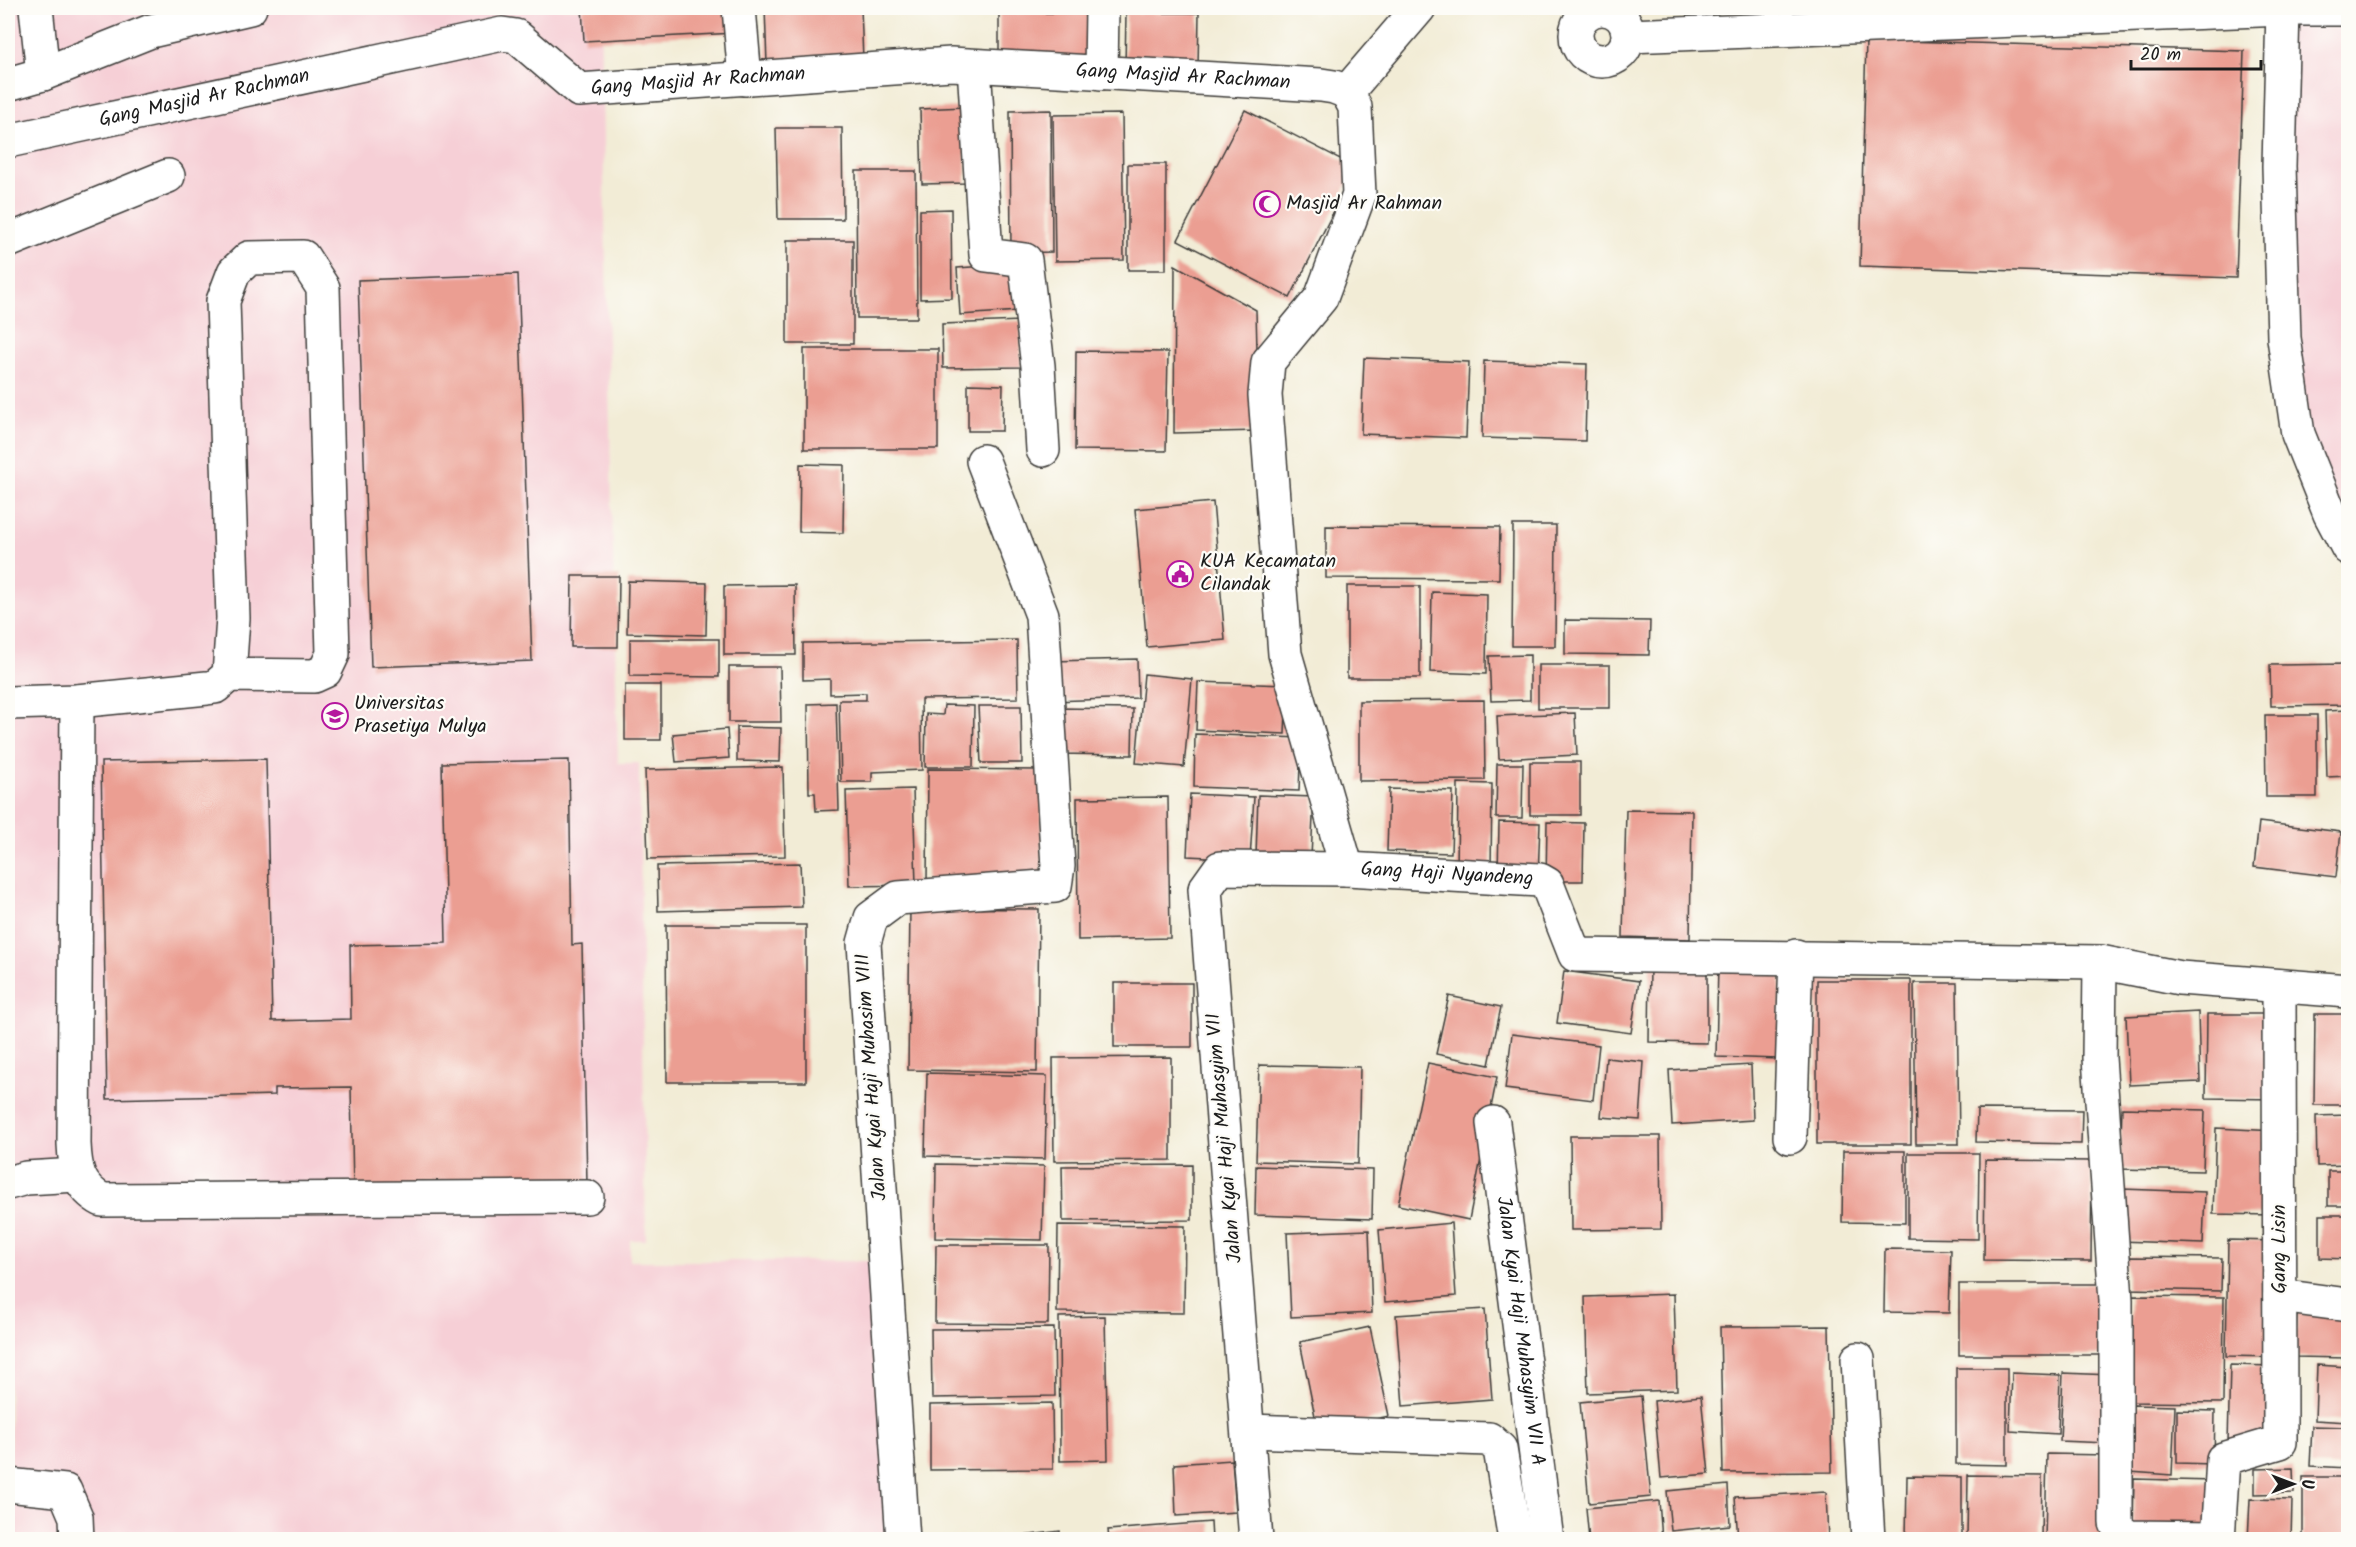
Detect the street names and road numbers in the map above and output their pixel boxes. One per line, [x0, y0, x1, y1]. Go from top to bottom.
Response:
street label: Gang Masjid Ar Rachman [1075, 55, 1291, 99]
street label: Gang Masjid Ar Rachman [590, 58, 806, 105]
street label: Gang Masjid Ar Rachman [96, 60, 313, 137]
street label: Gang Haji Nyandeng [1360, 854, 1534, 896]
street label: Jalan Kyai Haji Muhasim VIII [847, 952, 897, 1202]
street label: Jalan Kyai Haji Muhasyim VII [1198, 1012, 1252, 1264]
street label: Jalan Kyai Haji Muhasyim VII A [1487, 1195, 1553, 1468]
street label: Gang Lisin [2264, 1204, 2296, 1294]

